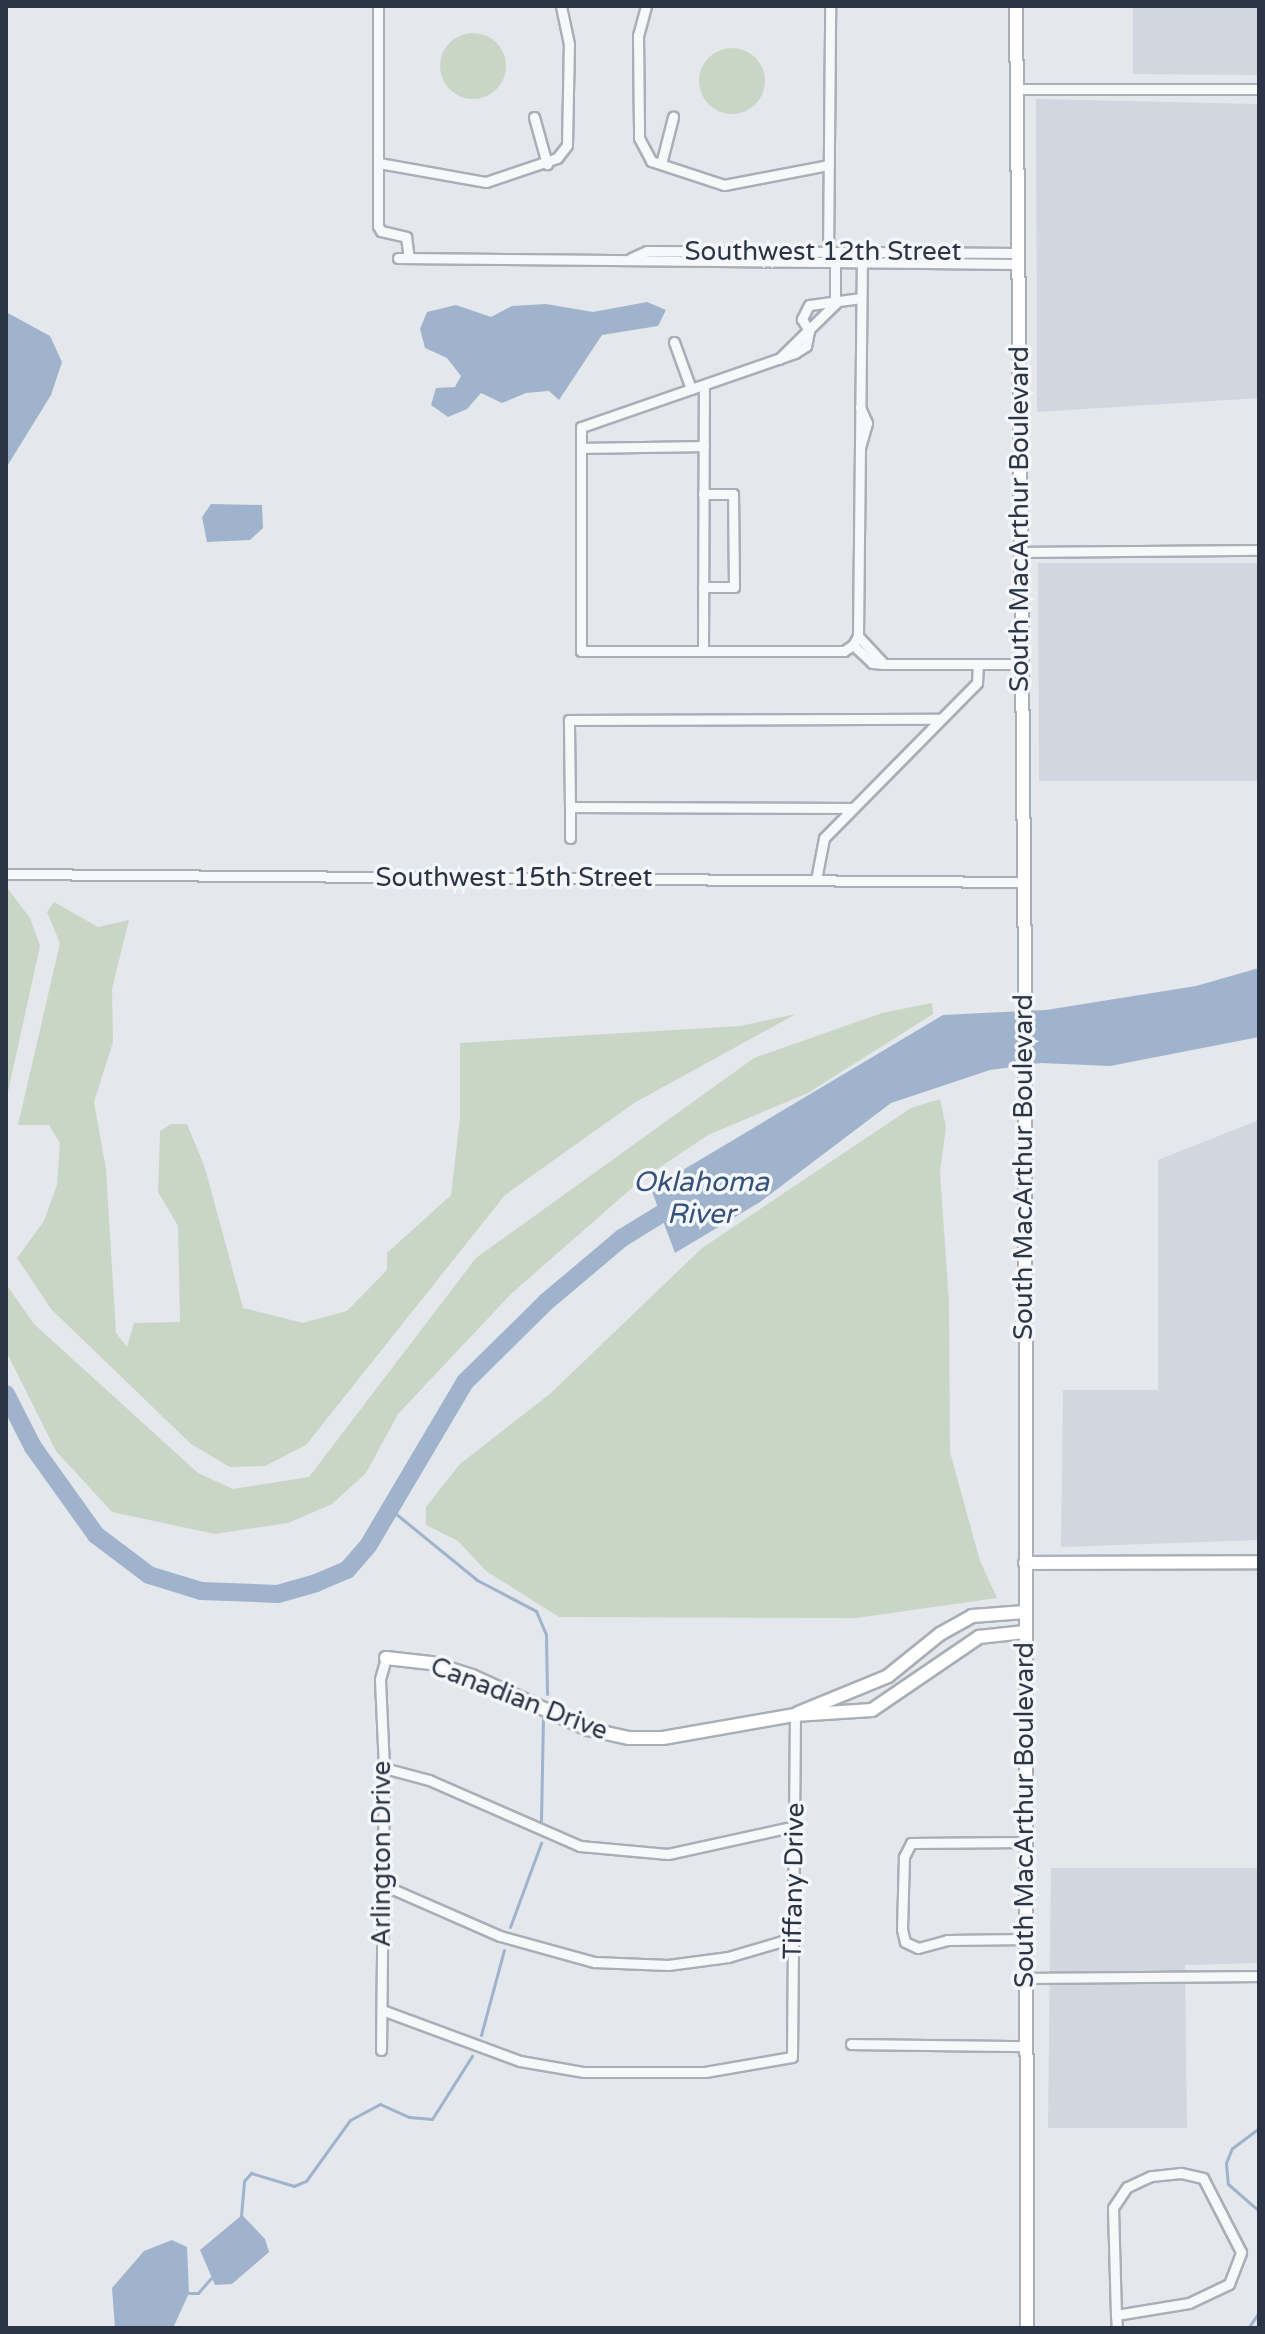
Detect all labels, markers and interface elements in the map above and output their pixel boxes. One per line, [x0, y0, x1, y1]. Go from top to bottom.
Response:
street label: Southwest 12th Street [685, 236, 961, 268]
street label: South MacArthur Boulevard [1004, 346, 1036, 692]
street label: Southwest 15th Street [376, 862, 652, 894]
street label: South MacArthur Boulevard [1008, 994, 1040, 1340]
water label: Oklahoma River [633, 1165, 769, 1231]
street label: South MacArthur Boulevard [1009, 1642, 1041, 1988]
street label: Canadian Drive [426, 1651, 612, 1747]
street label: Arlington Drive [366, 1761, 398, 1947]
street label: Tiffany Drive [777, 1802, 811, 1960]

